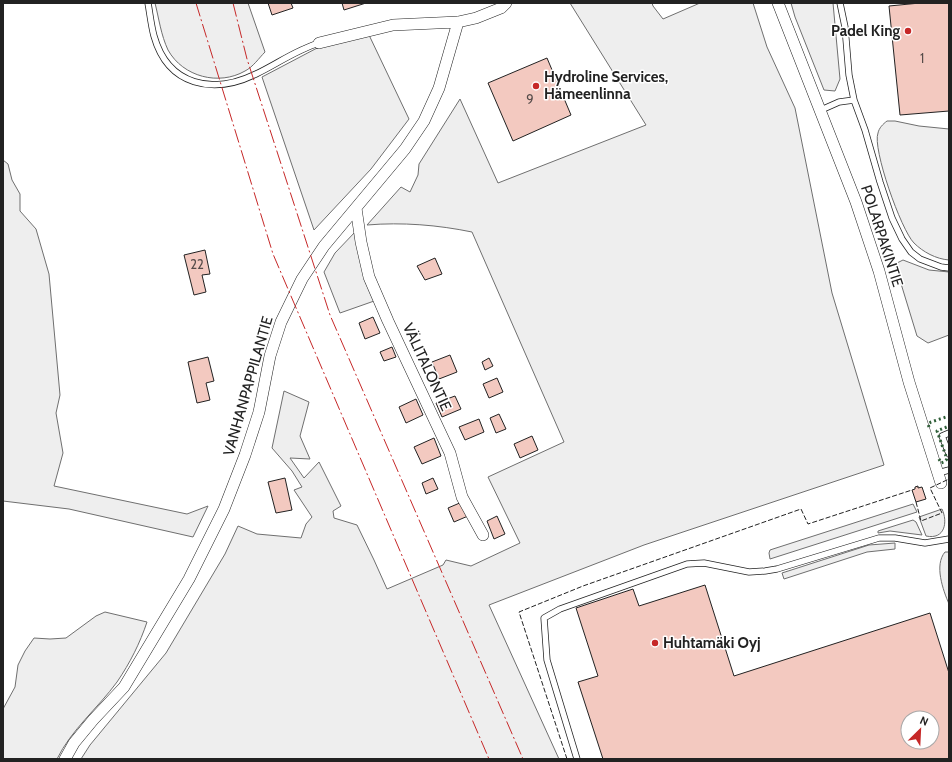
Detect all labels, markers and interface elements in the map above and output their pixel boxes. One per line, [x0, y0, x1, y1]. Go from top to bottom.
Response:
place label: Padel King [831, 22, 900, 40]
marker: Padel King [903, 26, 913, 36]
house number: 1 [920, 50, 924, 66]
place label: Hydroline Services, Hämeenlinna [544, 68, 668, 103]
marker: Hydroline Services, Hämeenlinna [531, 81, 541, 91]
house number: 9 [526, 91, 534, 107]
street label: POLARPAKINTIE [857, 183, 907, 289]
house number: 22 [190, 256, 204, 272]
street label: VANHANPAPPILANTIE [219, 314, 277, 458]
street label: VÄLITALONTIE [399, 320, 455, 414]
place label: Huhtamäki Oyj [663, 634, 761, 652]
marker: Huhtamäki Oyj [650, 638, 660, 648]
north arrow [900, 710, 940, 750]
text: N [918, 713, 930, 729]

